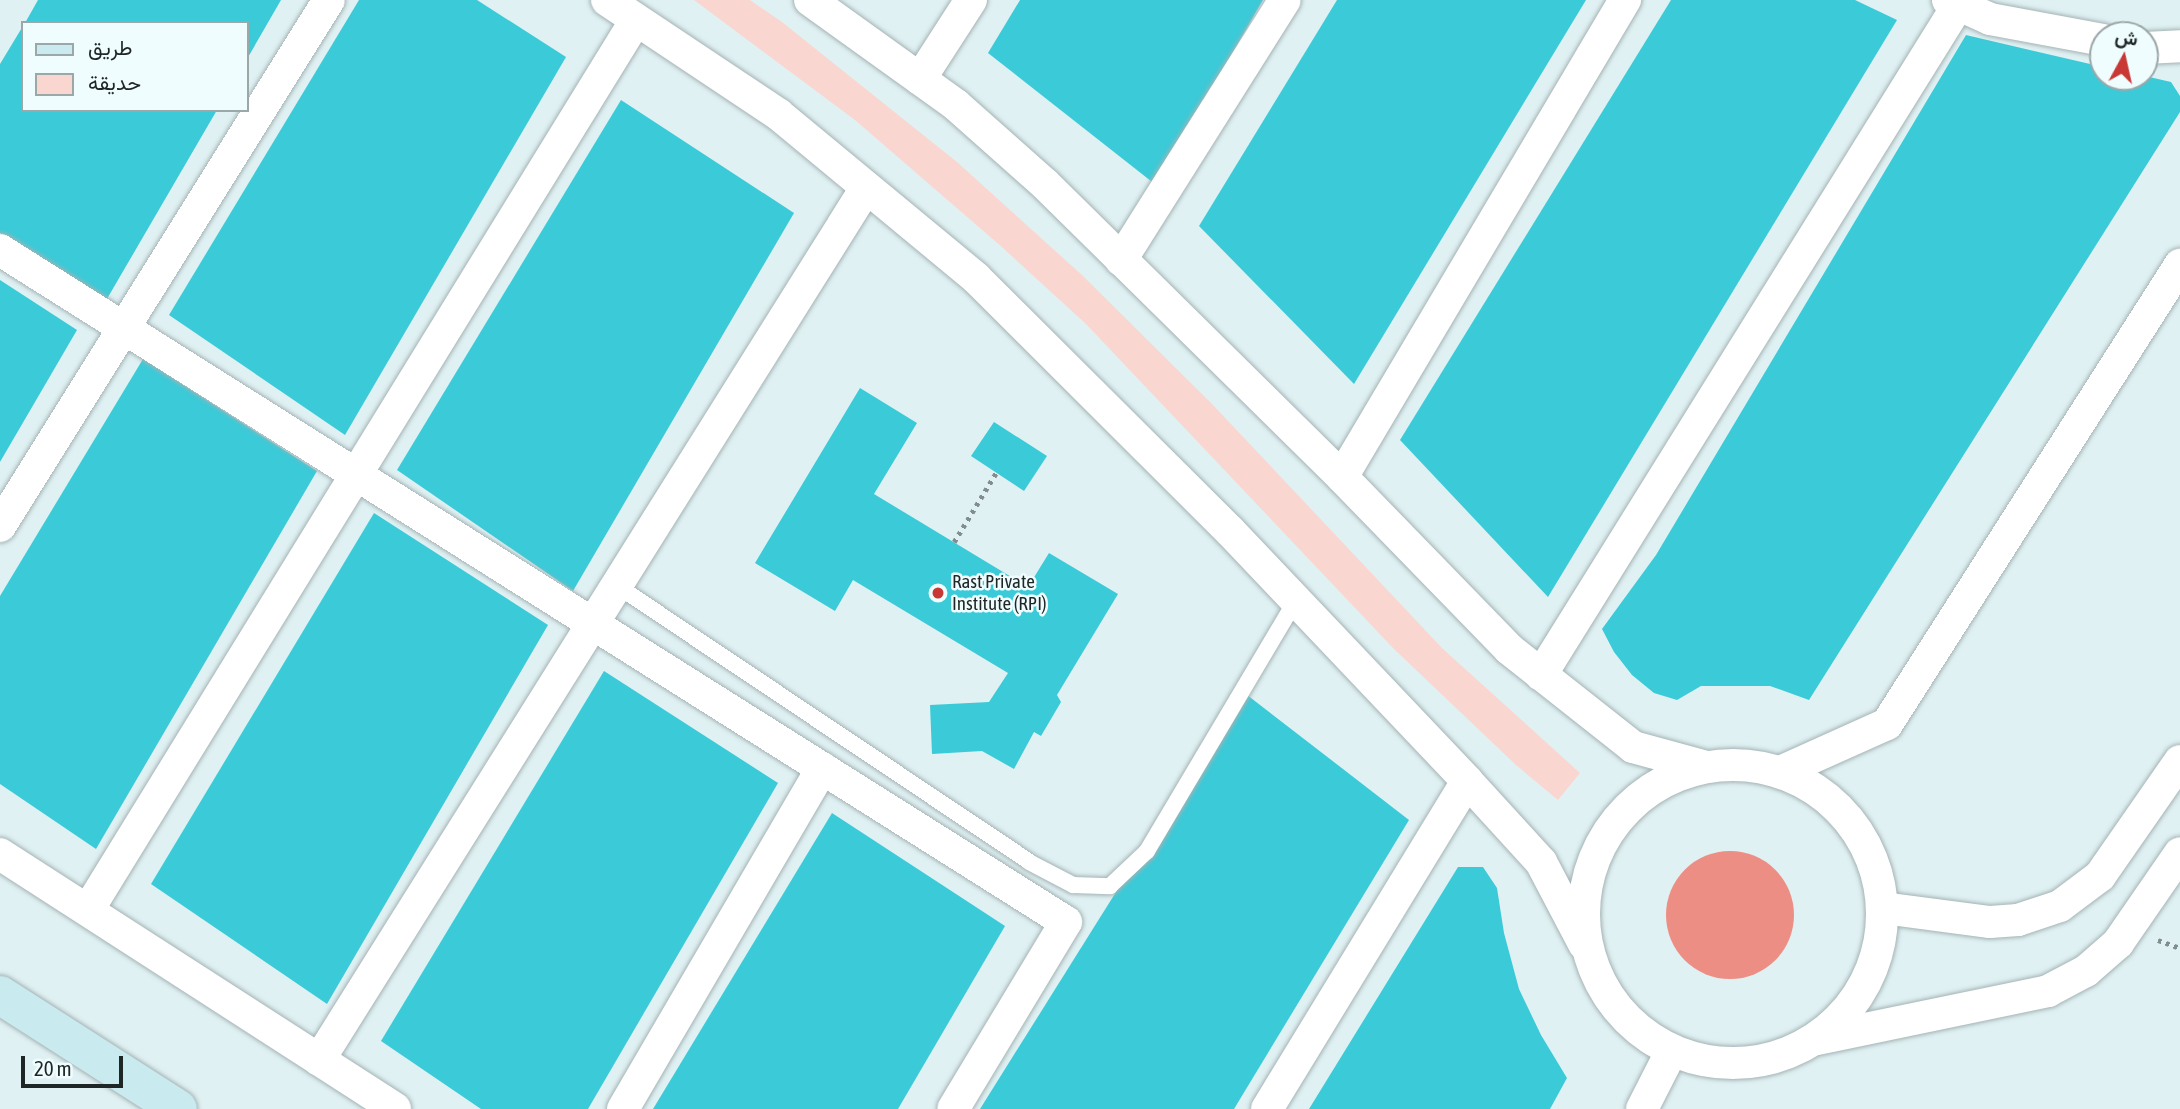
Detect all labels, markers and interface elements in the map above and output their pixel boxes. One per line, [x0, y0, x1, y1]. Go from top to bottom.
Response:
legend [21, 21, 248, 112]
north arrow [2089, 21, 2159, 91]
text: ش [2114, 25, 2139, 50]
text: طريق [88, 35, 133, 59]
text: حديقة [88, 70, 141, 94]
place label: Rast Private Institute (RPI) [952, 571, 1047, 615]
marker: Rast Private Institute (RPI) [930, 585, 946, 601]
scale bar [24, 1042, 126, 1086]
text: 20 m [34, 1056, 72, 1080]

